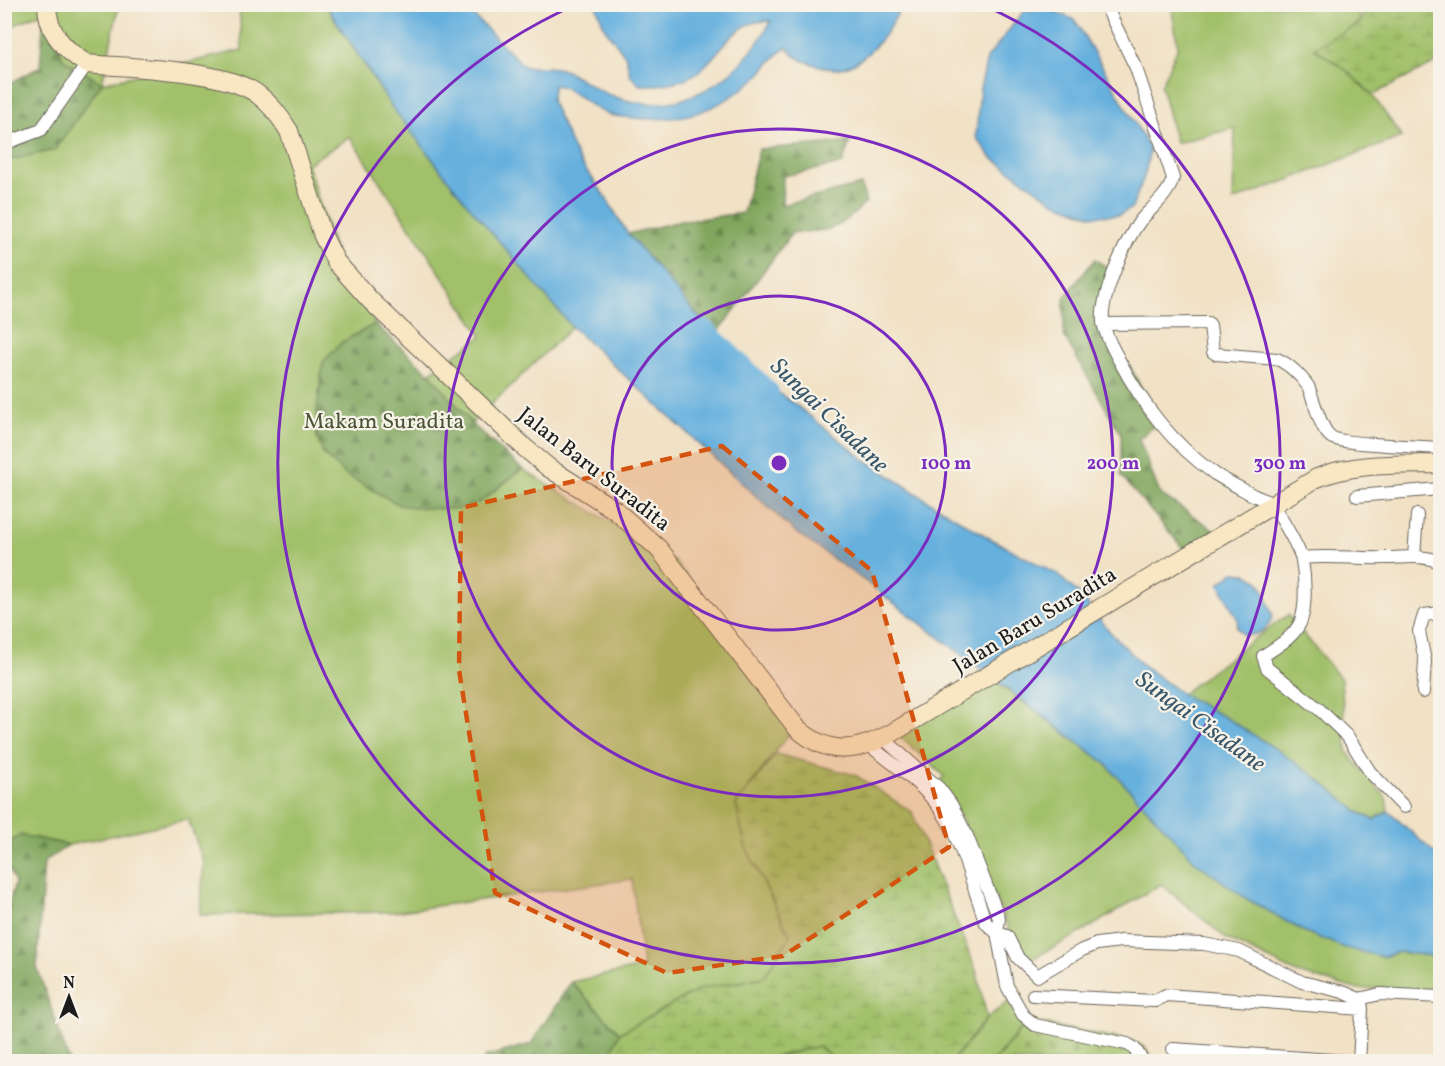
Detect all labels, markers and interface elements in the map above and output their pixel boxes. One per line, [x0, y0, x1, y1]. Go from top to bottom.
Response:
water label: Sungai Cisadane [762, 351, 896, 482]
street label: Jalan Baru Suradita [510, 400, 676, 540]
park label: Makam Suradita [304, 407, 464, 438]
text: 100 m [921, 452, 971, 477]
text: 200 m [1087, 452, 1139, 477]
text: 300 m [1254, 452, 1306, 477]
centre of rings [769, 453, 789, 473]
street label: Jalan Baru Suradita [947, 560, 1123, 682]
water label: Sungai Cisadane [1128, 664, 1272, 782]
north arrow [39, 967, 99, 1027]
text: N [63, 973, 75, 995]

